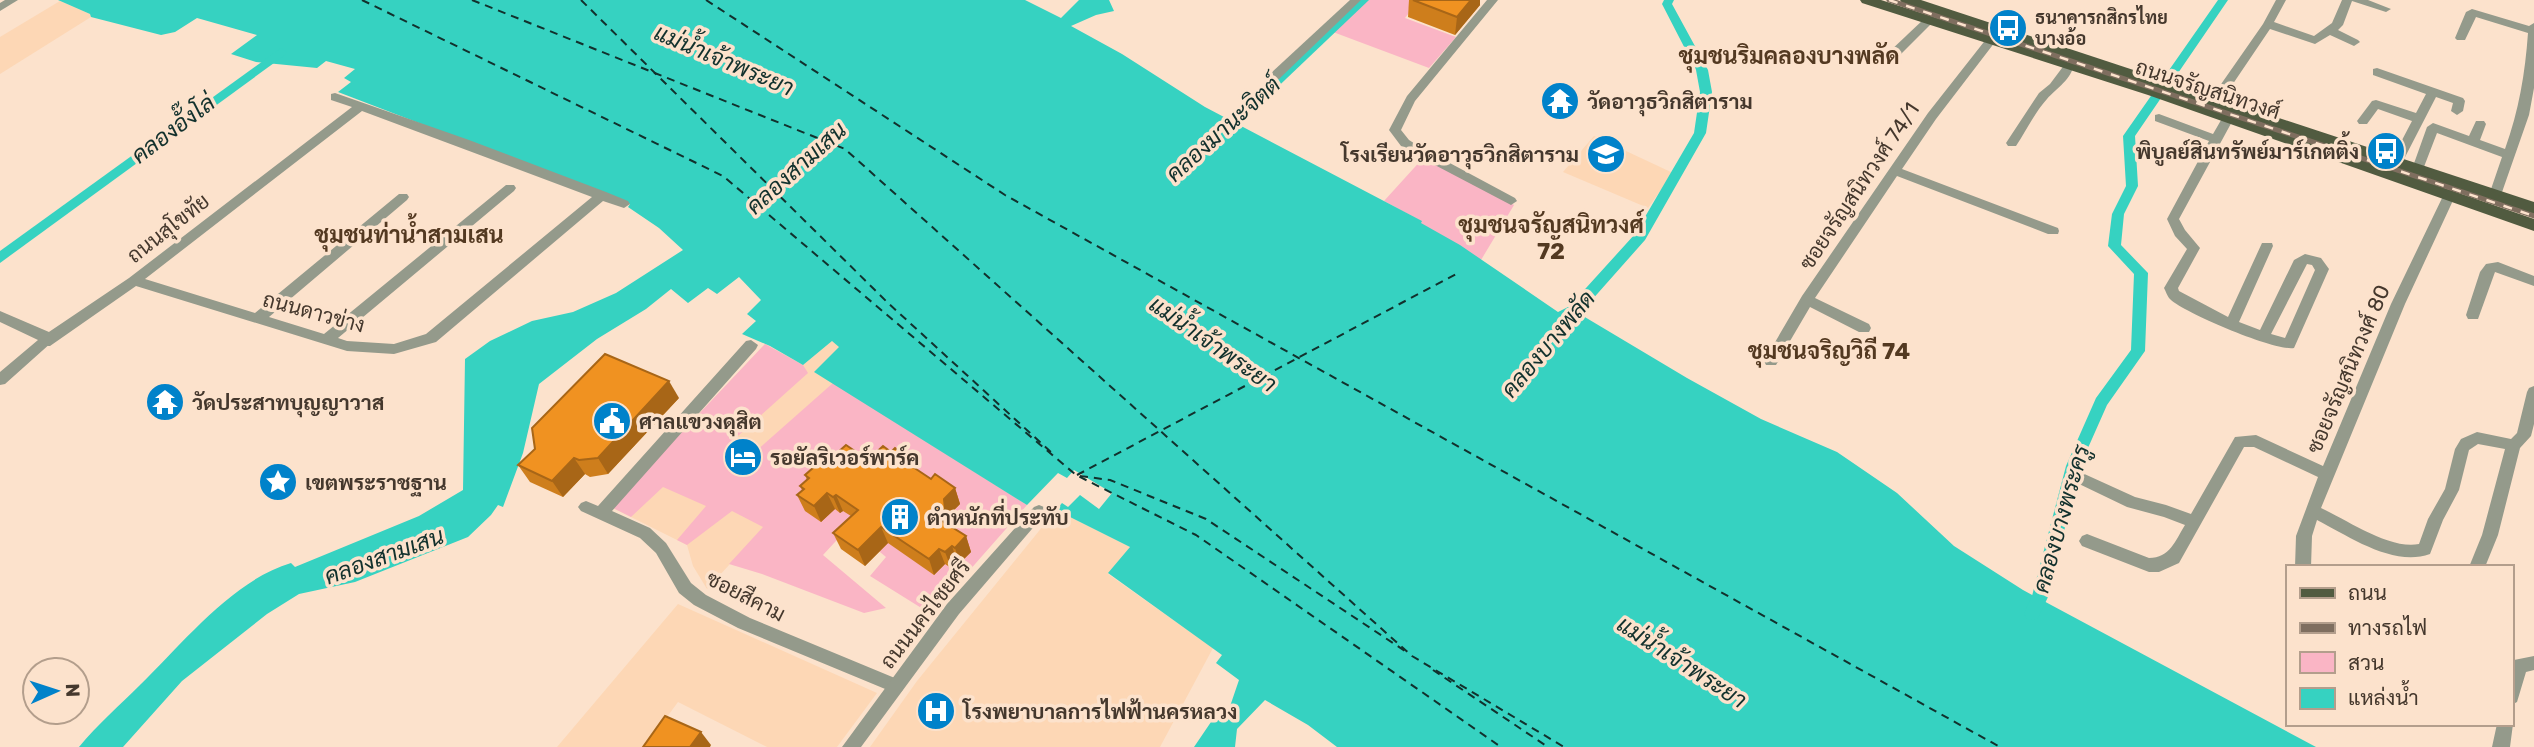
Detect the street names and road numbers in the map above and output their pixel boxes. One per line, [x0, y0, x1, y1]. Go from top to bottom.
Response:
street label: ถนนจรัญสนิทวงศ์ [2133, 53, 2284, 124]
street label: ซอยจรัญสนิทวงศ์ 74/1 [1793, 97, 1924, 274]
street label: ถนนสุโขทัย [122, 188, 215, 269]
street label: ซอยจรัญสนิทวงศ์ 80 [2300, 281, 2395, 457]
street label: ถนนดาวข่าง [260, 286, 368, 338]
street label: ถนนนครไชยศรี [875, 555, 975, 673]
street label: ซอยสีคาม [702, 566, 790, 626]

